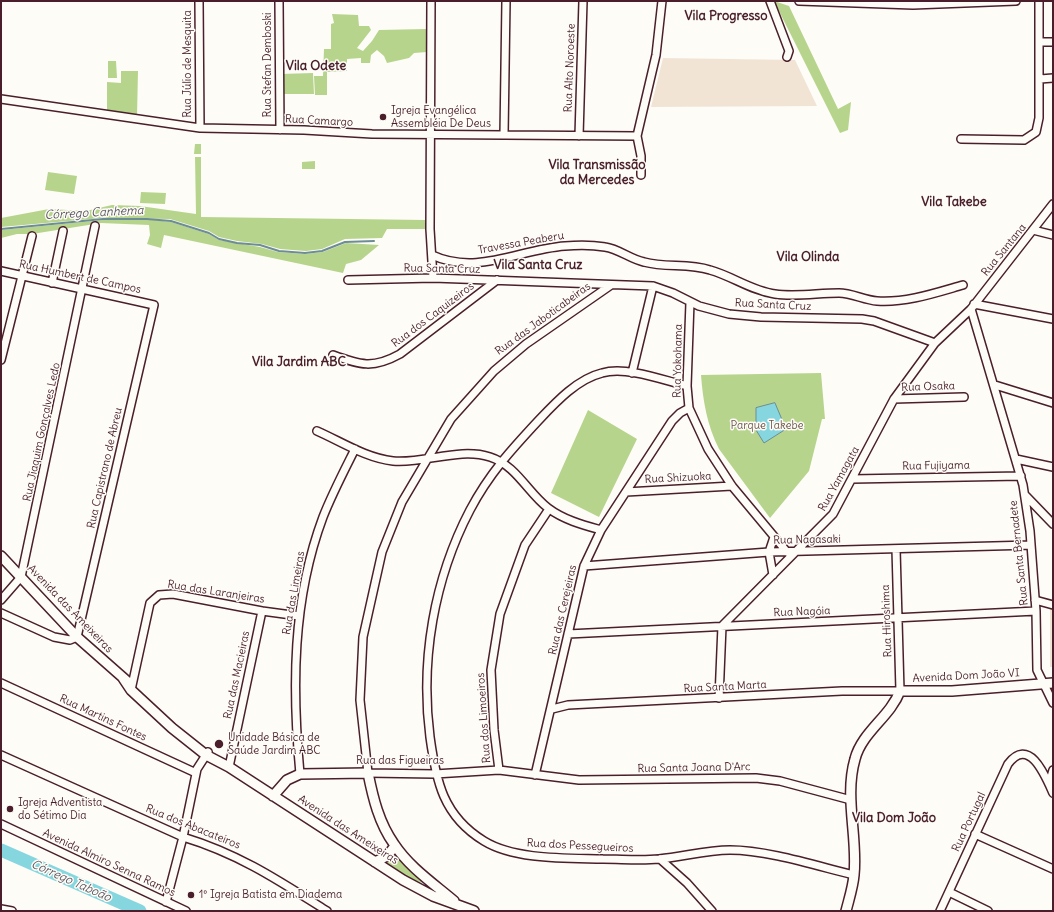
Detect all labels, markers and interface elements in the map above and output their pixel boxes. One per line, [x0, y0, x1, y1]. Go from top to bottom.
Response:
district label: Vila Progresso [684, 8, 768, 24]
street label: Rua Júlio de Mesquita [181, 10, 195, 118]
street label: Rua Stefan Demboski [261, 12, 275, 118]
street label: Rua Alto Noroeste [562, 23, 578, 113]
district label: Vila Odete [286, 58, 346, 74]
place label: Igreja Evangélica Assembléia De Deus [391, 104, 491, 130]
marker: Igreja Evangélica Assembléia De Deus [378, 112, 388, 122]
street label: Rua Camargo [285, 113, 353, 129]
district label: Vila Transmissão da Mercedes [548, 157, 646, 188]
district label: Vila Takebe [921, 194, 987, 210]
water label: Córrego Canhema [44, 203, 144, 223]
street label: Rua Santana [979, 221, 1029, 279]
street label: Travessa Peaberu [477, 229, 565, 257]
district label: Vila Olinda [777, 249, 839, 265]
district label: Vila Santa Cruz [493, 257, 583, 273]
street label: Rua Humbert de Campos [18, 258, 142, 296]
street label: Rua Santa Cruz [403, 262, 481, 276]
street label: Rua dos Caquizeiros [389, 280, 477, 350]
street label: Rua das Jaboticabeiras [493, 280, 593, 358]
street label: Rua Santa Cruz [734, 296, 812, 314]
street label: Rua Yokohama [671, 324, 685, 398]
district label: Vila Jardim ABC [252, 354, 346, 370]
street label: Rua Jiaquim Gonçalves Ledo [21, 361, 63, 503]
street label: Rua Osaka [901, 379, 955, 395]
street label: Rua Capistrano de Abreu [85, 406, 125, 530]
park label: Parque Takebe [731, 419, 803, 433]
street label: Rua Yamagata [816, 444, 862, 514]
street label: Rua Fujiyama [902, 459, 970, 473]
street label: Rua Shizuoka [644, 470, 712, 486]
street label: Rua Santa Bernadete [1007, 500, 1031, 606]
street label: Rua Nagasaki [773, 533, 841, 547]
street label: Rua das Limeiras [280, 550, 308, 636]
street label: Avenida das Ameixeiras [25, 562, 115, 656]
street label: Rua das Cerejeiras [546, 564, 580, 656]
street label: Rua das Laranjeiras [166, 578, 266, 606]
street label: Rua Hiroshima [879, 584, 895, 658]
street label: Rua Nagóia [773, 604, 831, 620]
street label: Rua das Macieiras [221, 630, 253, 720]
street label: Avenida Dom João VI [912, 667, 1020, 685]
street label: Rua dos Limoeiros [474, 672, 494, 764]
street label: Rua Santa Marta [683, 678, 767, 696]
street label: Rua Martins Fontes [57, 692, 149, 744]
place label: Unidade Básica de Saúde Jardim ABC [228, 731, 321, 757]
marker: Unidade Básica de Saúde Jardim ABC [213, 738, 225, 750]
street label: Rua das Figueiras [356, 754, 444, 768]
street label: Rua Santa Joana D'Arc [637, 760, 751, 776]
street label: Rua Portugal [949, 790, 989, 854]
street label: Avenida das Ameixeiras [295, 793, 401, 867]
place label: Igreja Adventista do Sétimo Dia [18, 796, 102, 822]
street label: Rua dos Abacateiros [144, 802, 242, 852]
marker: Igreja Adventista do Sétimo Dia [5, 804, 15, 814]
district label: Vila Dom João [852, 810, 936, 826]
street label: Avenida Almiro Senna Ramos [40, 826, 178, 900]
street label: Rua dos Pessegueiros [526, 837, 634, 855]
water label: Córrego Taboão [29, 857, 113, 905]
place label: 1º Igreja Batista em Diadema [199, 888, 342, 902]
marker: 1º Igreja Batista em Diadema [186, 890, 196, 900]

